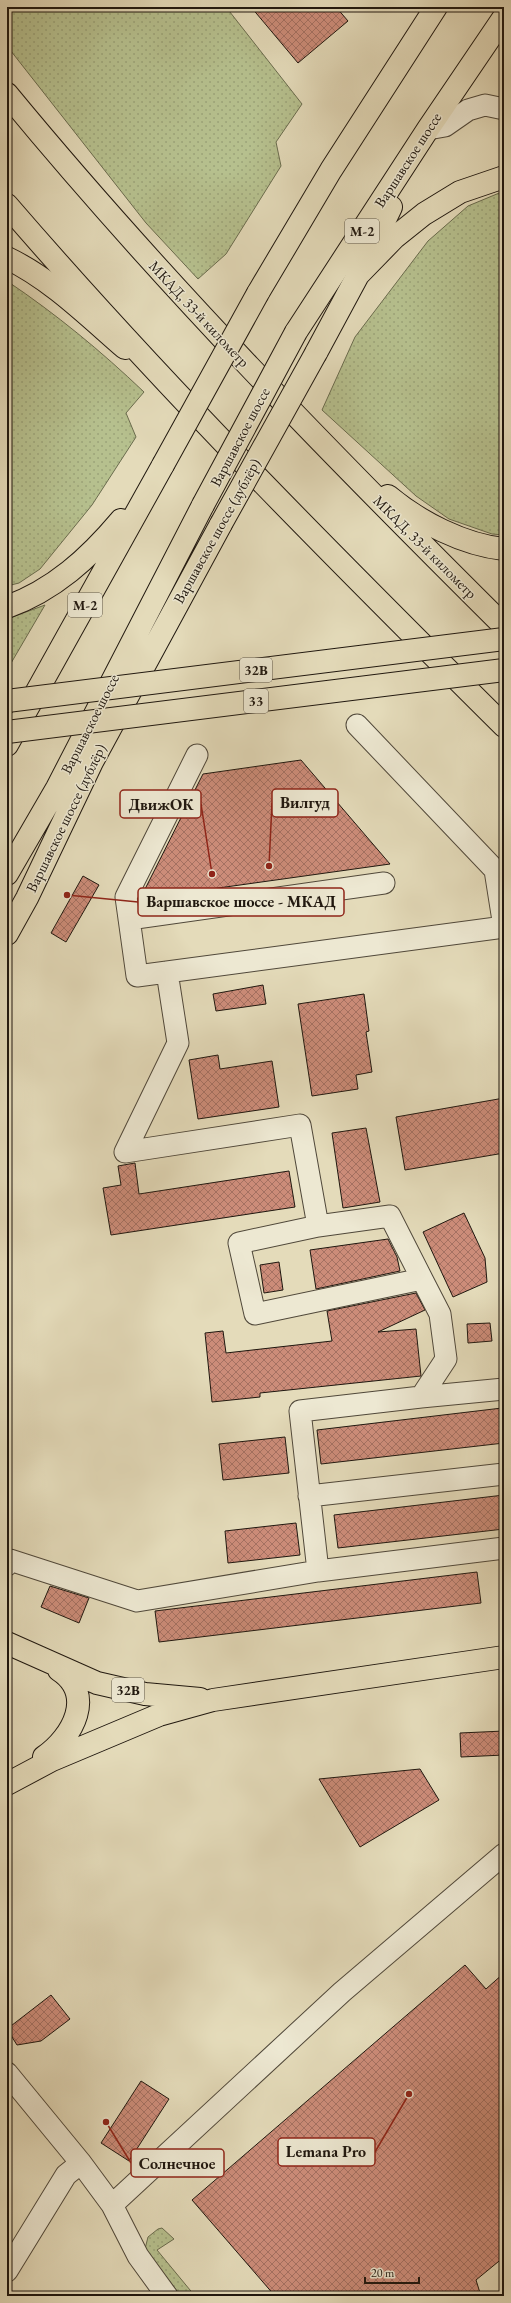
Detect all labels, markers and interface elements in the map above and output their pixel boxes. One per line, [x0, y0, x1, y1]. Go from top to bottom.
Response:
street label: Варшавское шоссе [370, 108, 445, 211]
road number: М-2 [345, 219, 379, 243]
street label: МКАД, 33-й километр [145, 256, 254, 371]
street label: Варшавское шоссе [205, 384, 274, 490]
street label: Варшавское шоссе (дублёр) [169, 455, 265, 607]
street label: МКАД, 33-й километр [369, 491, 481, 603]
road number: М-2 [68, 593, 102, 617]
road number: 32B [240, 658, 272, 682]
street label: Варшавское шоссе [56, 671, 123, 777]
road number: 33 [244, 689, 268, 713]
street label: Варшавское шоссе (дублёр) [21, 740, 110, 895]
callout: Вилгуд [272, 789, 338, 817]
callout: ДвижОК [120, 790, 201, 818]
text: Вилгуд [280, 792, 331, 813]
text: ДвижОК [129, 794, 194, 815]
callout: Варшавское шоссе - МКАД [138, 888, 344, 916]
text: Варшавское шоссе - МКАД [146, 891, 336, 912]
road number: 32B [112, 1678, 144, 1702]
callout: Lemana Pro [278, 2138, 375, 2166]
text: Lemana Pro [286, 2141, 366, 2162]
callout: Солнечное [131, 2149, 224, 2177]
text: Солнечное [139, 2153, 216, 2174]
scale bar [365, 2259, 419, 2285]
text: 20 m [371, 2265, 395, 2281]

